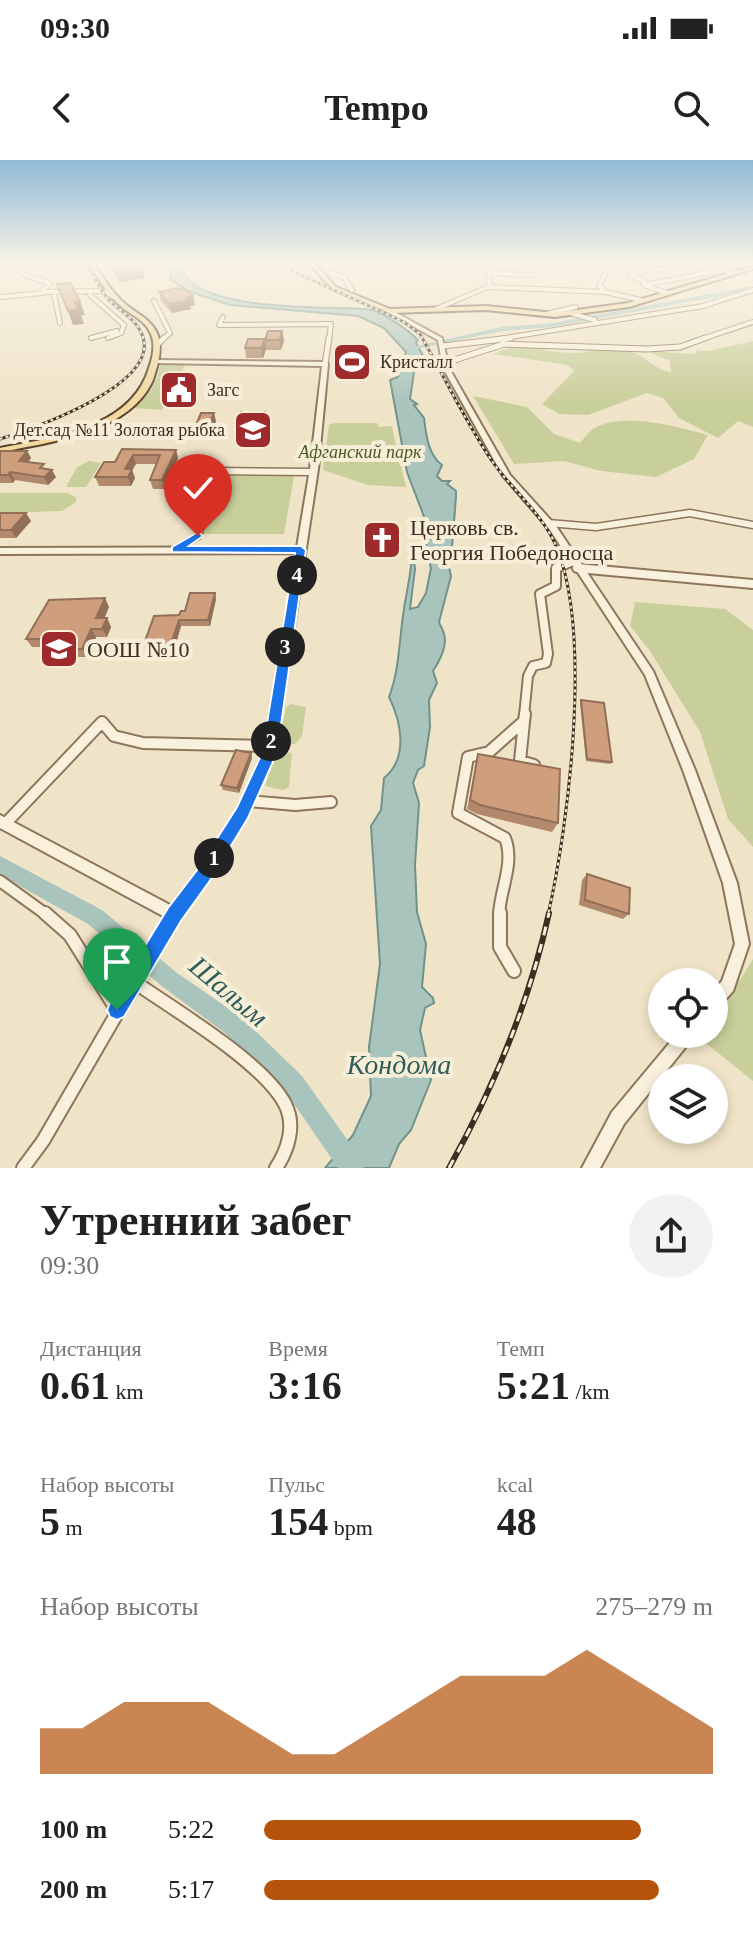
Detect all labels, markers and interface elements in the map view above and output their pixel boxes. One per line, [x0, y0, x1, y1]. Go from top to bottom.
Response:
text: 09:30 [40, 11, 110, 44]
icon: back [40, 86, 84, 130]
icon: search [669, 86, 713, 130]
text: Tempo [324, 88, 429, 128]
sports icon: Кристалл [331, 341, 373, 383]
place label: Кристалл [380, 352, 453, 372]
public building icon: Загс [158, 369, 200, 411]
place label: Загс [207, 380, 239, 400]
school or university icon: Дет.сад №11 Золотая рыбка [232, 409, 274, 451]
place label: Дет.сад №11 Золотая рыбка [14, 420, 225, 440]
park label: Афганский парк [298, 442, 422, 462]
pin [164, 454, 232, 536]
icon: check [176, 466, 220, 510]
place label: Церковь св. Георгия Победоносца [410, 515, 614, 565]
church icon: Церковь св. Георгия Победоносца [361, 519, 403, 561]
pin: 4 [277, 555, 317, 595]
text: 4 [292, 562, 303, 587]
pin: 3 [265, 627, 305, 667]
school or university icon: ООШ №10 [38, 628, 80, 670]
text: 3 [280, 634, 291, 659]
place label: ООШ №10 [87, 637, 189, 662]
pin: 2 [251, 721, 291, 761]
text: 2 [266, 728, 277, 753]
pin: 1 [194, 838, 234, 878]
text: 1 [209, 845, 220, 870]
pin [83, 928, 151, 1010]
icon: arrive [95, 940, 139, 984]
water label: Шалым [183, 949, 274, 1033]
map controls [648, 968, 728, 1144]
button: locate [648, 968, 728, 1048]
water label: Кондома [346, 1049, 451, 1080]
button: layers [648, 1064, 728, 1144]
button: share [629, 1194, 713, 1278]
text: Утренний забег [40, 1196, 351, 1245]
text: 09:30 [40, 1251, 99, 1280]
text: Дистанция [40, 1336, 142, 1361]
text: Время [268, 1336, 328, 1361]
text: Темп [497, 1336, 545, 1361]
text: 0.61 [40, 1363, 110, 1408]
text: 3:16 [268, 1363, 342, 1408]
text: 5:21 [497, 1363, 570, 1408]
text: km [110, 1379, 144, 1404]
text: /km [570, 1379, 610, 1404]
text: Набор высоты [40, 1472, 174, 1497]
text: Пульс [268, 1472, 325, 1497]
text: kcal [497, 1472, 533, 1497]
text: 5 [40, 1499, 60, 1544]
text: 154 [268, 1499, 328, 1544]
text: 48 [497, 1499, 537, 1544]
text: m [60, 1515, 83, 1540]
text: bpm [328, 1515, 373, 1540]
text: Набор высоты [40, 1592, 199, 1621]
text: 275–279 m [595, 1592, 713, 1621]
text: 100 m [40, 1815, 107, 1844]
text: 5:22 [168, 1815, 214, 1844]
text: 200 m [40, 1875, 107, 1904]
text: 5:17 [168, 1875, 214, 1904]

